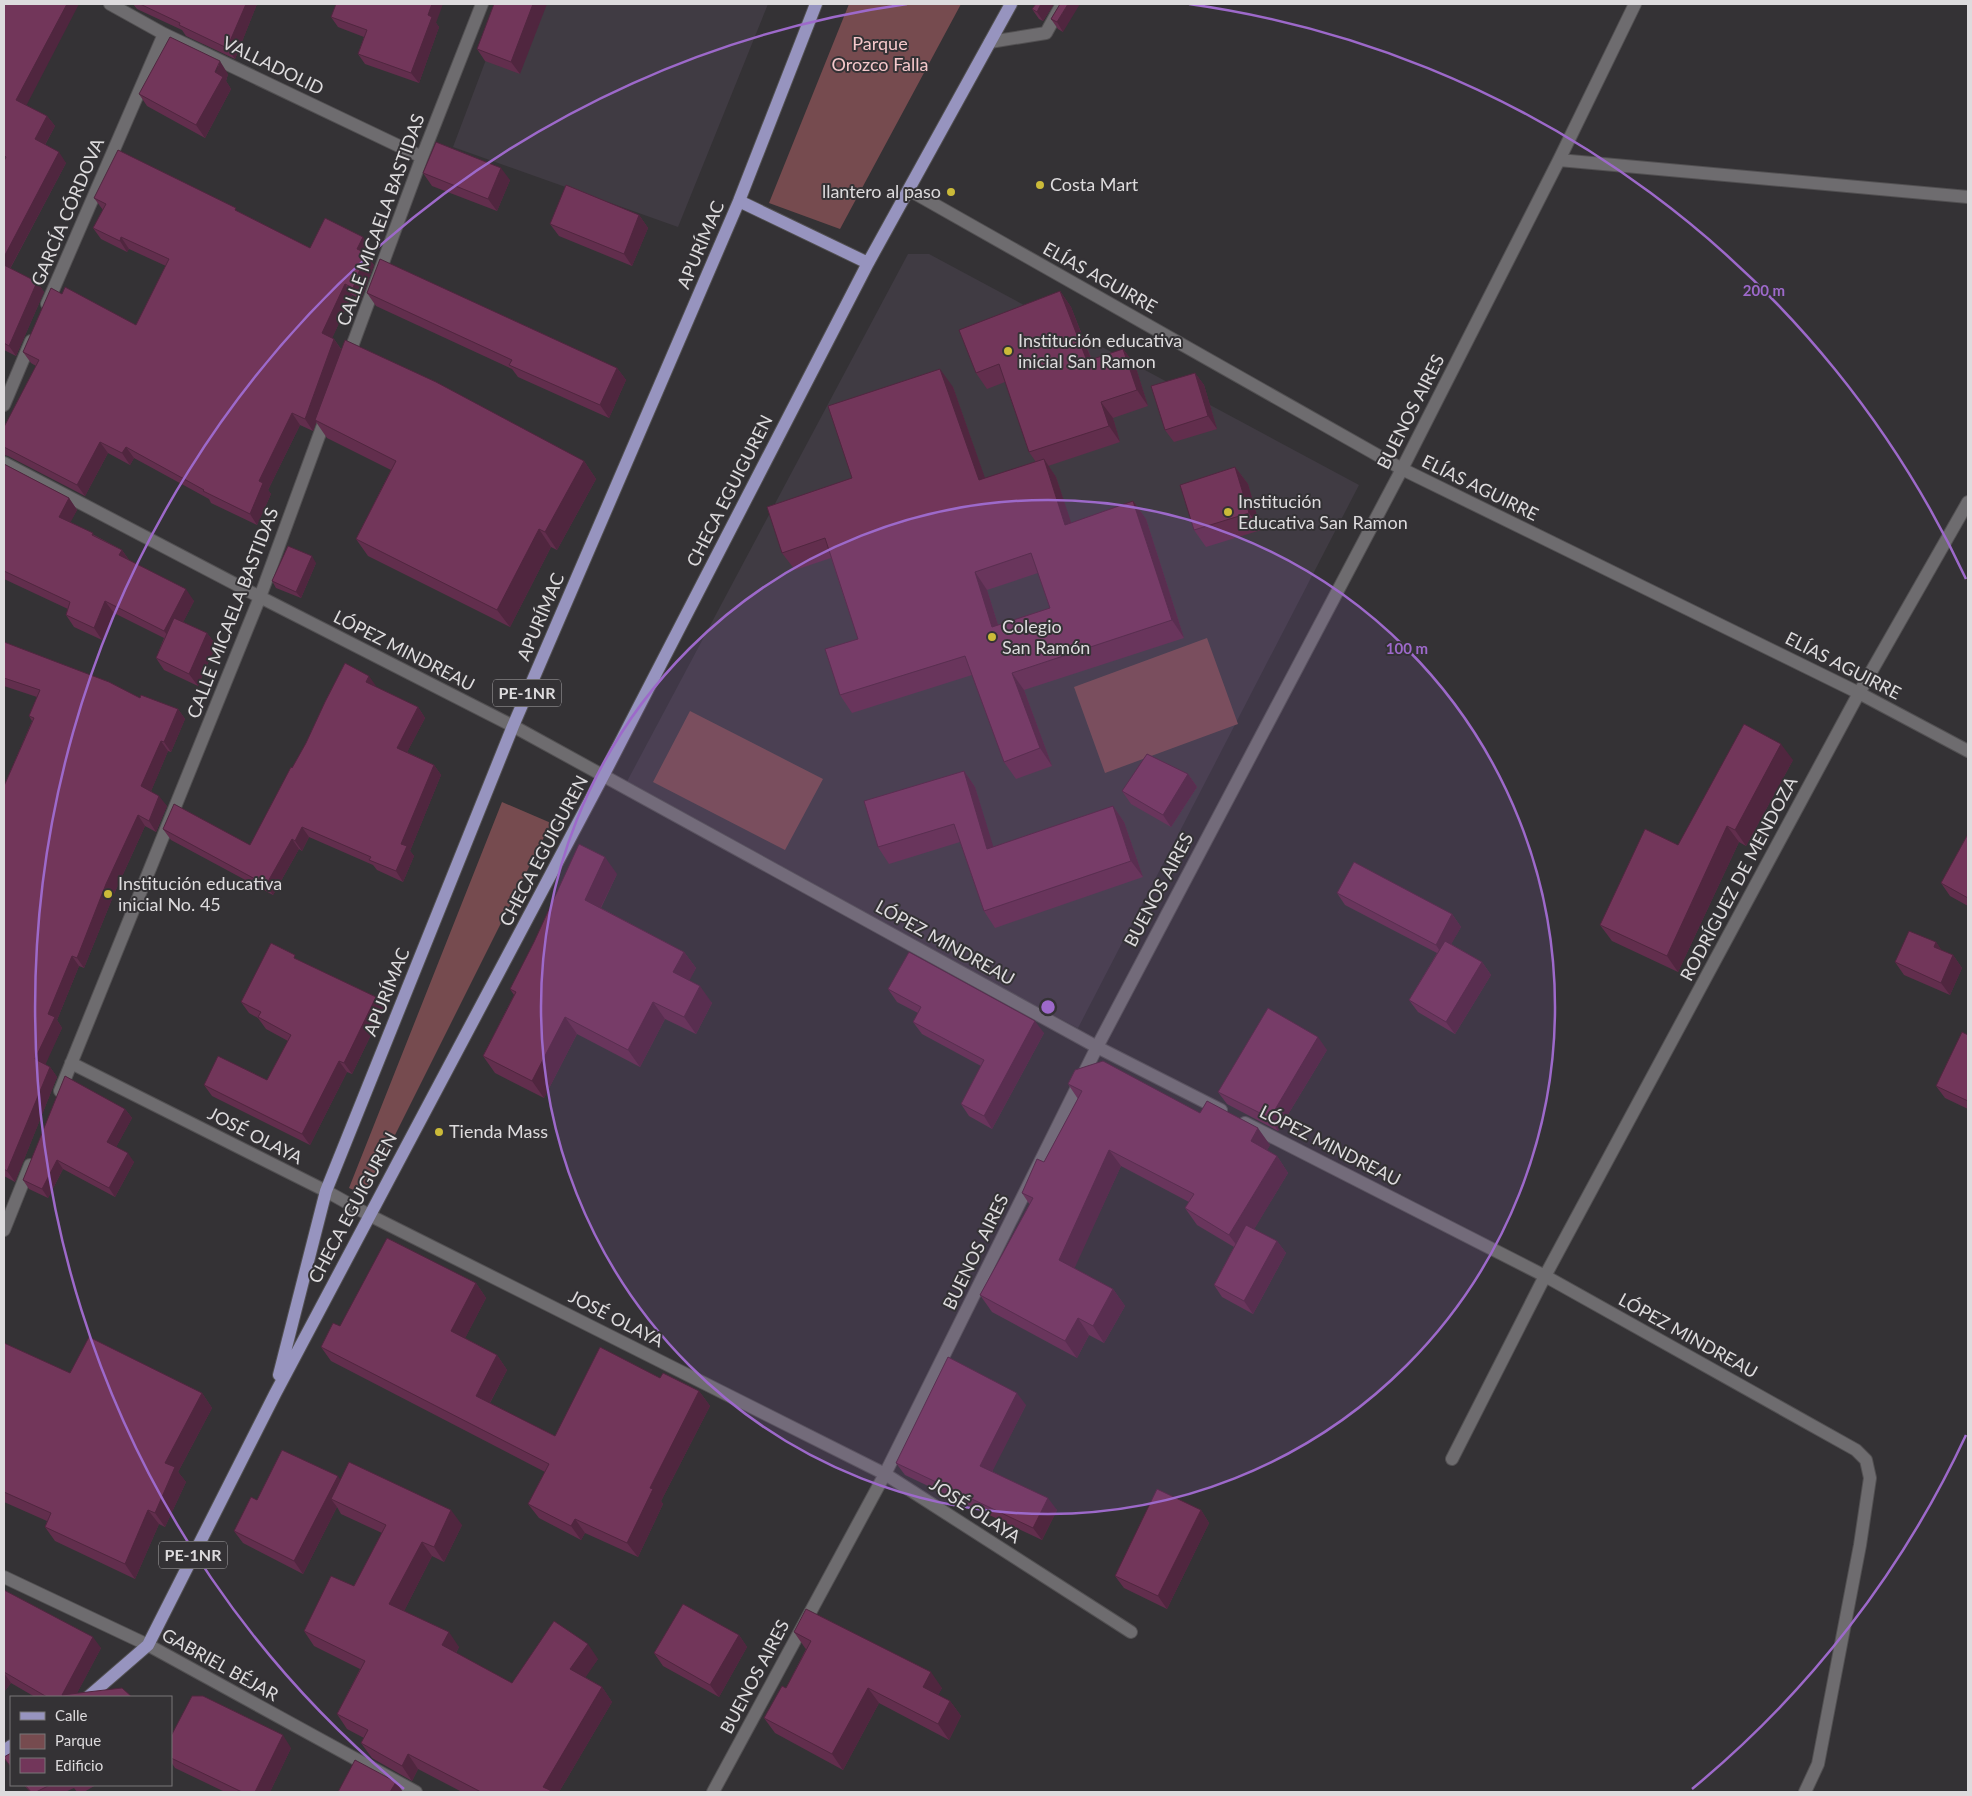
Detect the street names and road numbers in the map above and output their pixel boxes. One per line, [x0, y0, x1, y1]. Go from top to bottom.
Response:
street label: VALLADOLID [219, 31, 328, 99]
street label: CALLE MICAELA BASTIDAS [331, 111, 429, 329]
street label: GARCÍA CÓRDOVA [26, 134, 108, 289]
street label: APURÍMAC [672, 197, 728, 292]
street label: ELÍAS AGUIRRE [1040, 237, 1161, 318]
street label: BUENOS AIRES [1372, 350, 1448, 473]
street label: CHECA EGUIGUREN [681, 411, 777, 570]
street label: ELÍAS AGUIRRE [1419, 449, 1542, 525]
street label: CALLE MICAELA BASTIDAS [182, 504, 282, 721]
street label: APURÍMAC [512, 569, 568, 664]
street label: LÓPEZ MINDREAU [330, 605, 479, 695]
street label: ELÍAS AGUIRRE [1782, 627, 1905, 704]
road number: PE-1NR [493, 680, 561, 706]
street label: CHECA EGUIGUREN [494, 771, 592, 930]
street label: RODRÍGUEZ DE MENDOZA [1675, 772, 1802, 984]
street label: BUENOS AIRES [1119, 829, 1197, 950]
street label: LÓPEZ MINDREAU [872, 895, 1019, 989]
street label: APURÍMAC [358, 944, 414, 1039]
street label: LÓPEZ MINDREAU [1256, 1100, 1405, 1190]
street label: JOSÉ OLAYA [204, 1102, 307, 1169]
street label: CHECA EGUIGUREN [303, 1128, 401, 1287]
street label: BUENOS AIRES [938, 1190, 1013, 1313]
street label: JOSÉ OLAYA [565, 1285, 668, 1352]
street label: LÓPEZ MINDREAU [1615, 1288, 1762, 1382]
street label: JOSÉ OLAYA [926, 1473, 1026, 1548]
road number: PE-1NR [159, 1542, 227, 1568]
street label: BUENOS AIRES [715, 1616, 793, 1737]
street label: GABRIEL BÉJAR [158, 1623, 283, 1706]

